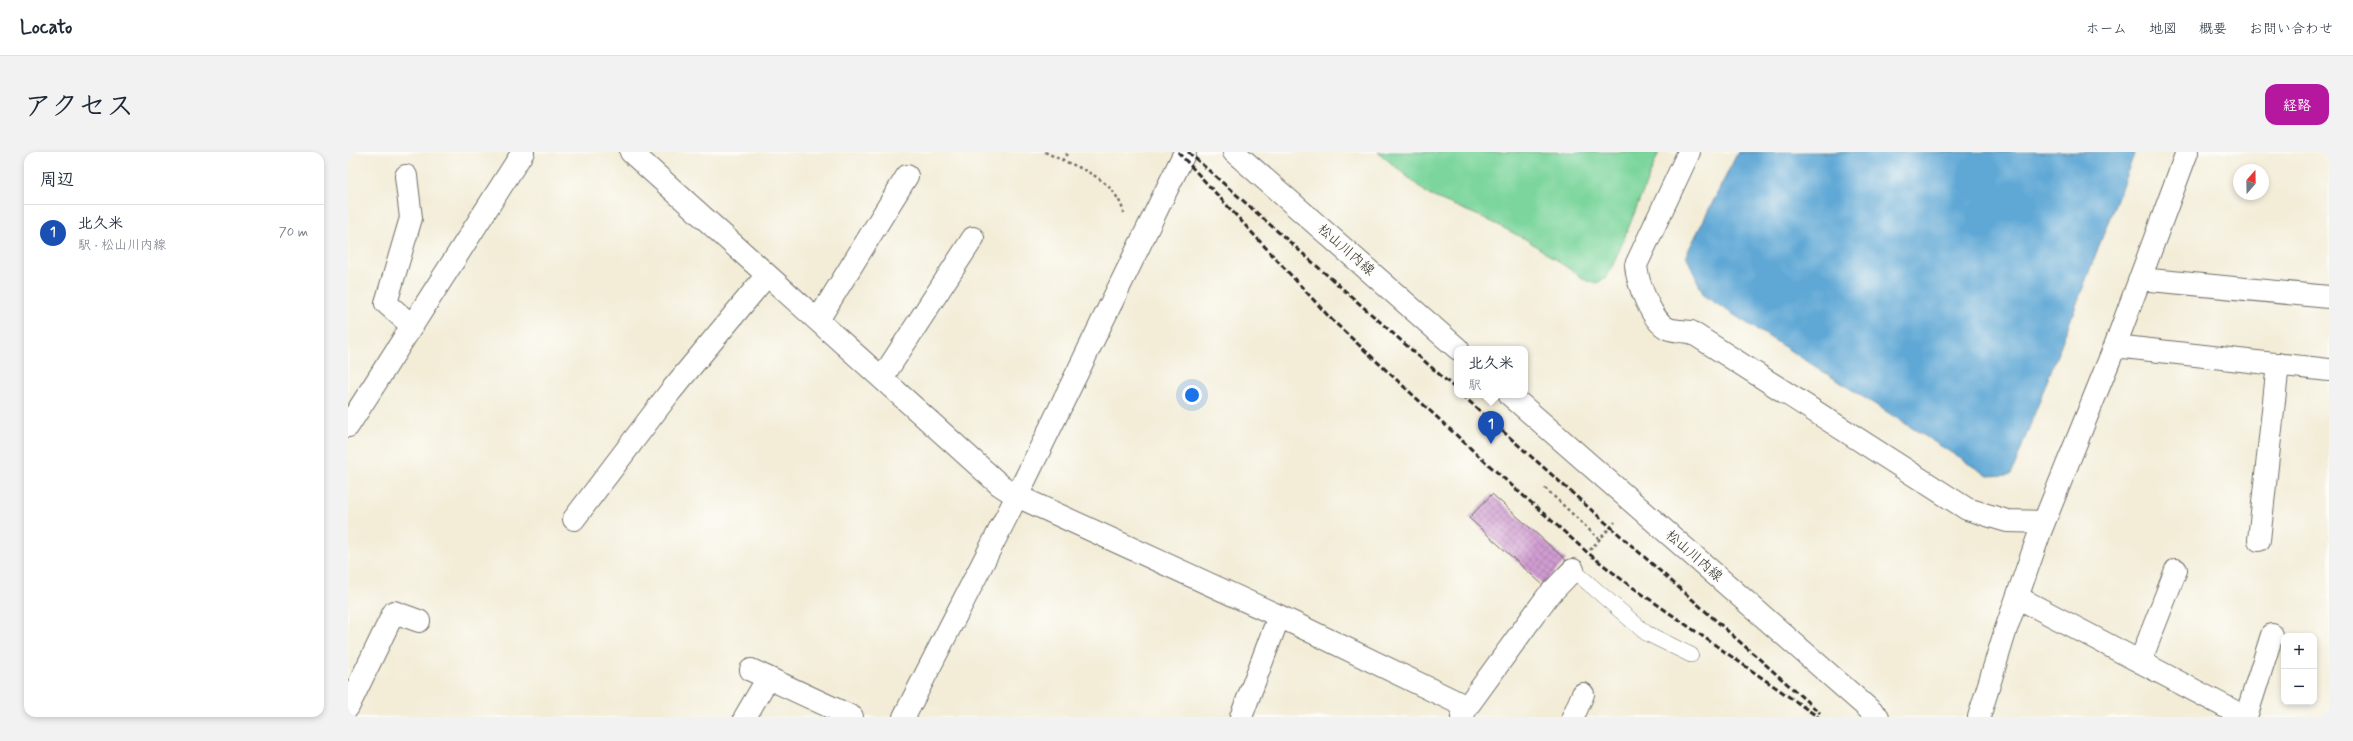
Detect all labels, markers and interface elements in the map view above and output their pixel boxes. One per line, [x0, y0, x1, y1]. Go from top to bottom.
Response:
text: Locato [20, 15, 72, 40]
text: ホーム [2086, 20, 2127, 38]
text: 地図 [2149, 20, 2177, 38]
text: 概要 [2199, 20, 2227, 38]
text: お問い合わせ [2249, 20, 2333, 38]
button: 経路 [2265, 84, 2329, 125]
text: アクセス [24, 89, 134, 126]
north arrow [2233, 164, 2269, 200]
text: 周辺 [40, 169, 74, 191]
text: 北久米 [78, 214, 123, 234]
street label: 松山川内線 [1314, 220, 1378, 280]
text: 1 [50, 224, 56, 241]
text: 70 m [279, 224, 308, 241]
text: 駅 · 松山川内線 [78, 237, 166, 254]
popup [1454, 346, 1528, 398]
text: 北久米 [1468, 354, 1514, 374]
text: 駅 [1468, 377, 1482, 394]
your location [1182, 385, 1202, 405]
pin: 1 [1478, 411, 1504, 444]
street label: 松山川内線 [1662, 526, 1726, 586]
map controls [2281, 633, 2317, 705]
button: + [2281, 633, 2317, 669]
button: − [2281, 669, 2317, 705]

